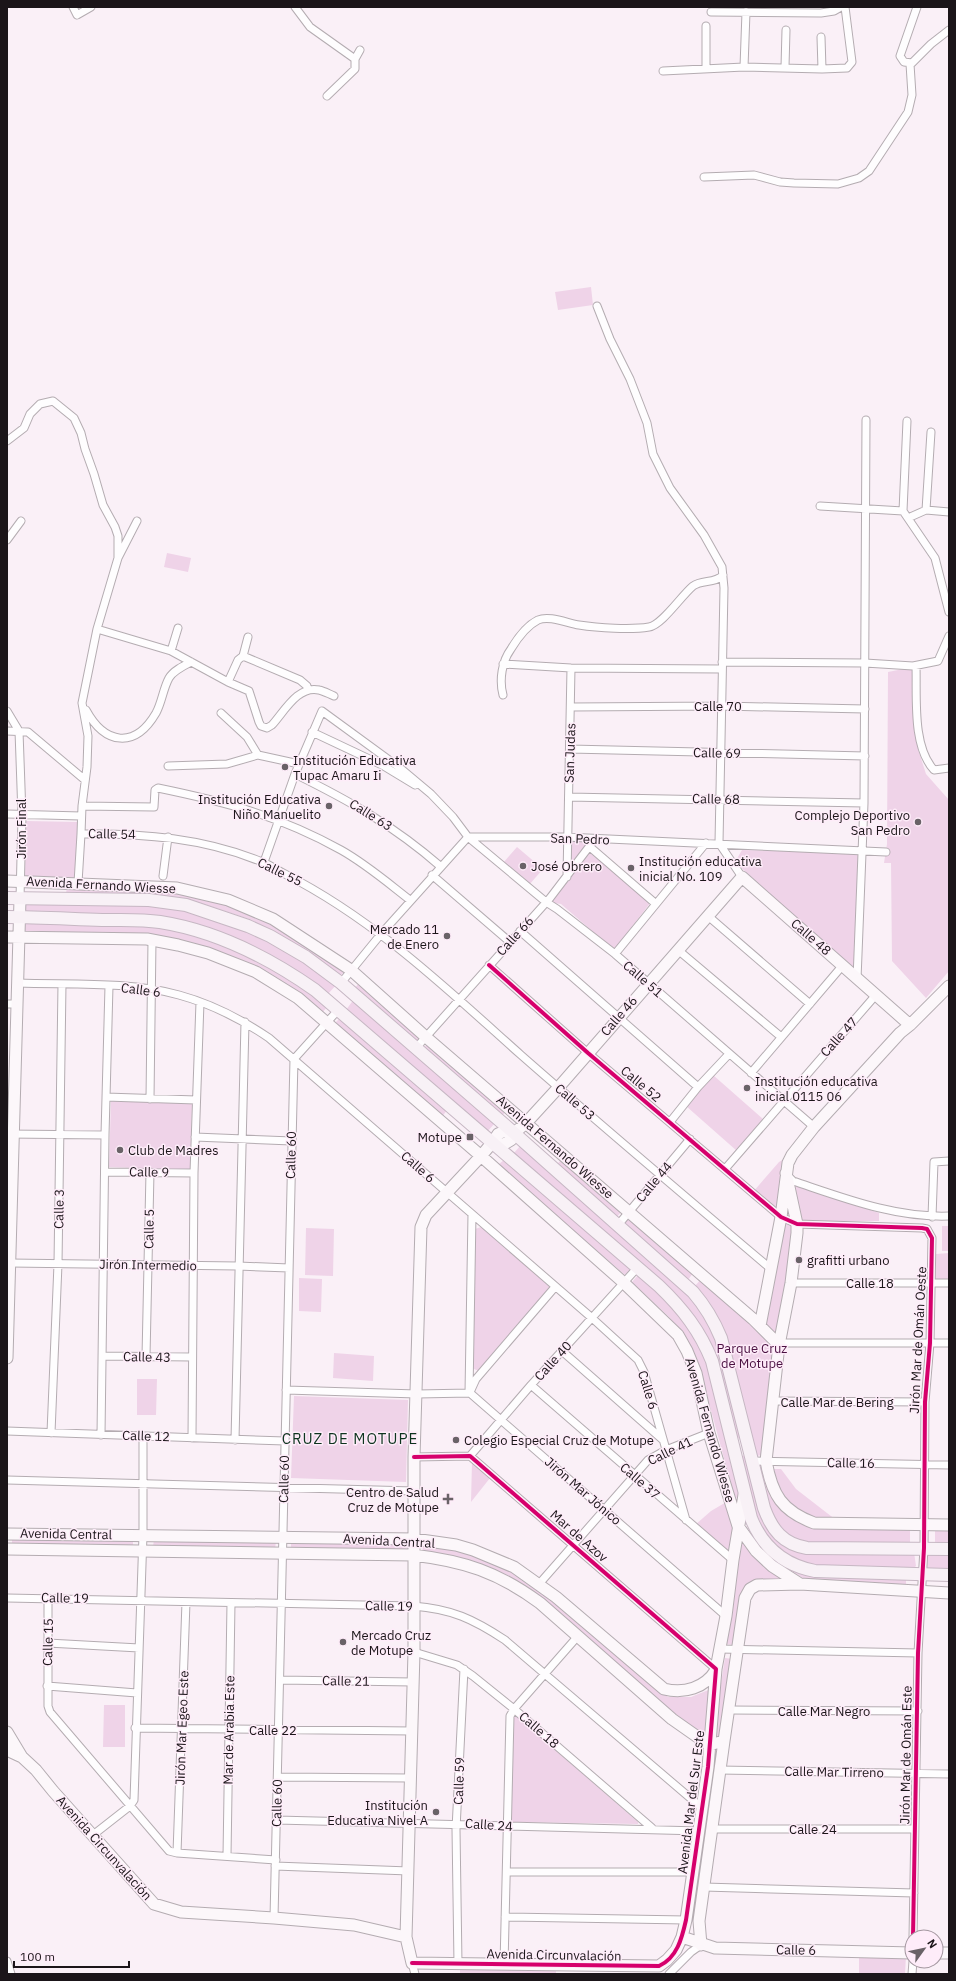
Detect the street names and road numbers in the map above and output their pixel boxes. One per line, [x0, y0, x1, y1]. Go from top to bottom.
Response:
street label: Calle 70 [694, 698, 742, 715]
street label: San Judas [560, 723, 580, 783]
street label: Calle 69 [693, 744, 741, 762]
street label: Calle 68 [692, 790, 740, 808]
street label: Calle 63 [346, 795, 396, 835]
street label: Jirón Final [13, 798, 30, 859]
street label: Calle 54 [88, 825, 136, 843]
street label: San Pedro [550, 829, 610, 849]
street label: Calle 55 [255, 854, 305, 890]
street label: Avenida Fernando Wiesse [26, 873, 176, 897]
street label: Calle 66 [493, 913, 537, 959]
street label: Calle 48 [787, 915, 835, 959]
street label: Calle 51 [619, 957, 667, 1001]
street label: Calle 6 [120, 979, 162, 1001]
street label: Calle 46 [597, 992, 641, 1040]
street label: Calle 47 [817, 1014, 861, 1060]
street label: Calle 52 [617, 1062, 665, 1106]
street label: Calle 53 [551, 1080, 599, 1124]
street label: Avenida Fernando Wiesse [493, 1091, 617, 1203]
street label: Calle 60 [282, 1131, 300, 1179]
street label: Calle 6 [397, 1147, 439, 1187]
street label: Calle 44 [632, 1158, 676, 1206]
street label: Calle 9 [129, 1163, 169, 1181]
street label: Calle 3 [50, 1189, 68, 1229]
street label: Calle 5 [140, 1209, 158, 1249]
street label: Jirón Intermedio [99, 1256, 197, 1274]
street label: Jirón Mar de Omán Oeste [906, 1266, 930, 1414]
street label: Calle 18 [846, 1275, 894, 1292]
street label: Calle 40 [531, 1337, 575, 1384]
street label: Calle 43 [123, 1348, 171, 1366]
street label: Avenida Fernando Wiesse [681, 1356, 739, 1504]
street label: Calle 6 [634, 1368, 662, 1412]
street label: Calle Mar de Bering [780, 1394, 894, 1411]
street label: Calle 12 [122, 1427, 170, 1445]
street label: Calle 41 [645, 1433, 695, 1469]
street label: Jirón Mar Jónico [541, 1453, 625, 1529]
street label: Calle 16 [827, 1454, 875, 1472]
street label: Calle 60 [275, 1455, 293, 1503]
street label: Calle 37 [616, 1459, 664, 1503]
street label: Mar de Azov [547, 1506, 612, 1566]
street label: Avenida Central [20, 1525, 113, 1543]
street label: Avenida Central [343, 1530, 436, 1552]
street label: Calle 19 [41, 1589, 89, 1607]
street label: Calle 19 [365, 1597, 413, 1615]
street label: Calle 15 [39, 1618, 57, 1666]
street label: Jirón Mar Egeo Este [171, 1670, 193, 1786]
street label: Calle 21 [322, 1672, 370, 1690]
street label: Mar de Arabia Este [220, 1675, 238, 1785]
street label: Jirón Mar de Omán Este [896, 1685, 916, 1825]
street label: Calle Mar Negro [778, 1703, 870, 1720]
street label: Calle 18 [515, 1708, 563, 1752]
street label: Calle 22 [249, 1722, 297, 1739]
street label: Avenida Mar del Sur Este [674, 1729, 708, 1875]
street label: Calle 59 [450, 1757, 468, 1805]
street label: Calle Mar Tirreno [784, 1763, 884, 1781]
street label: Calle 60 [268, 1779, 286, 1827]
street label: Avenida Circunvalación [52, 1792, 156, 1904]
street label: Calle 24 [465, 1815, 514, 1835]
street label: Calle 24 [789, 1821, 837, 1838]
street label: Calle 6 [776, 1941, 816, 1959]
street label: Avenida Circunvalación [486, 1945, 622, 1965]

